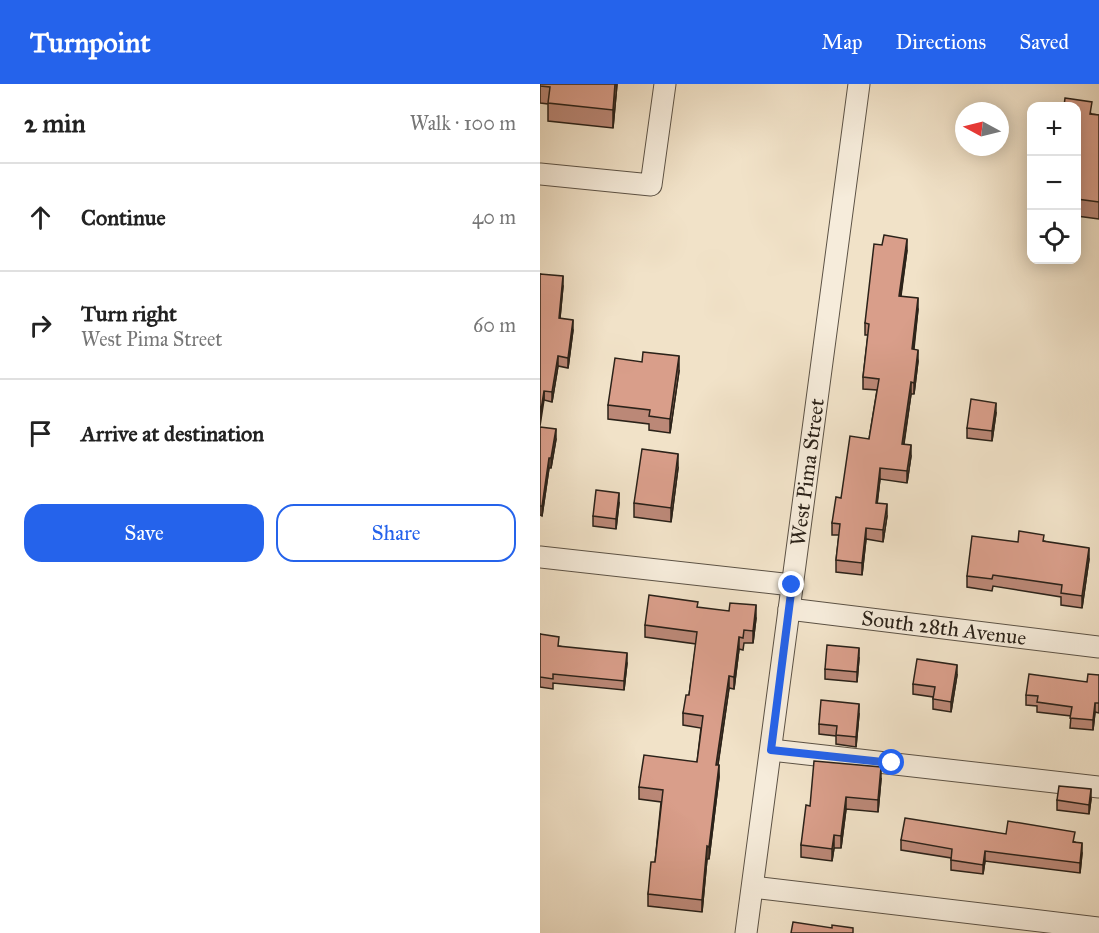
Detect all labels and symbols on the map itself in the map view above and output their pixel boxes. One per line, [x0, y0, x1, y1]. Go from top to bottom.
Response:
north arrow [955, 102, 1009, 156]
street label: West Pima Street [785, 396, 830, 547]
route end [778, 571, 804, 597]
street label: South 28th Avenue [860, 605, 1028, 651]
route start [878, 749, 904, 775]

